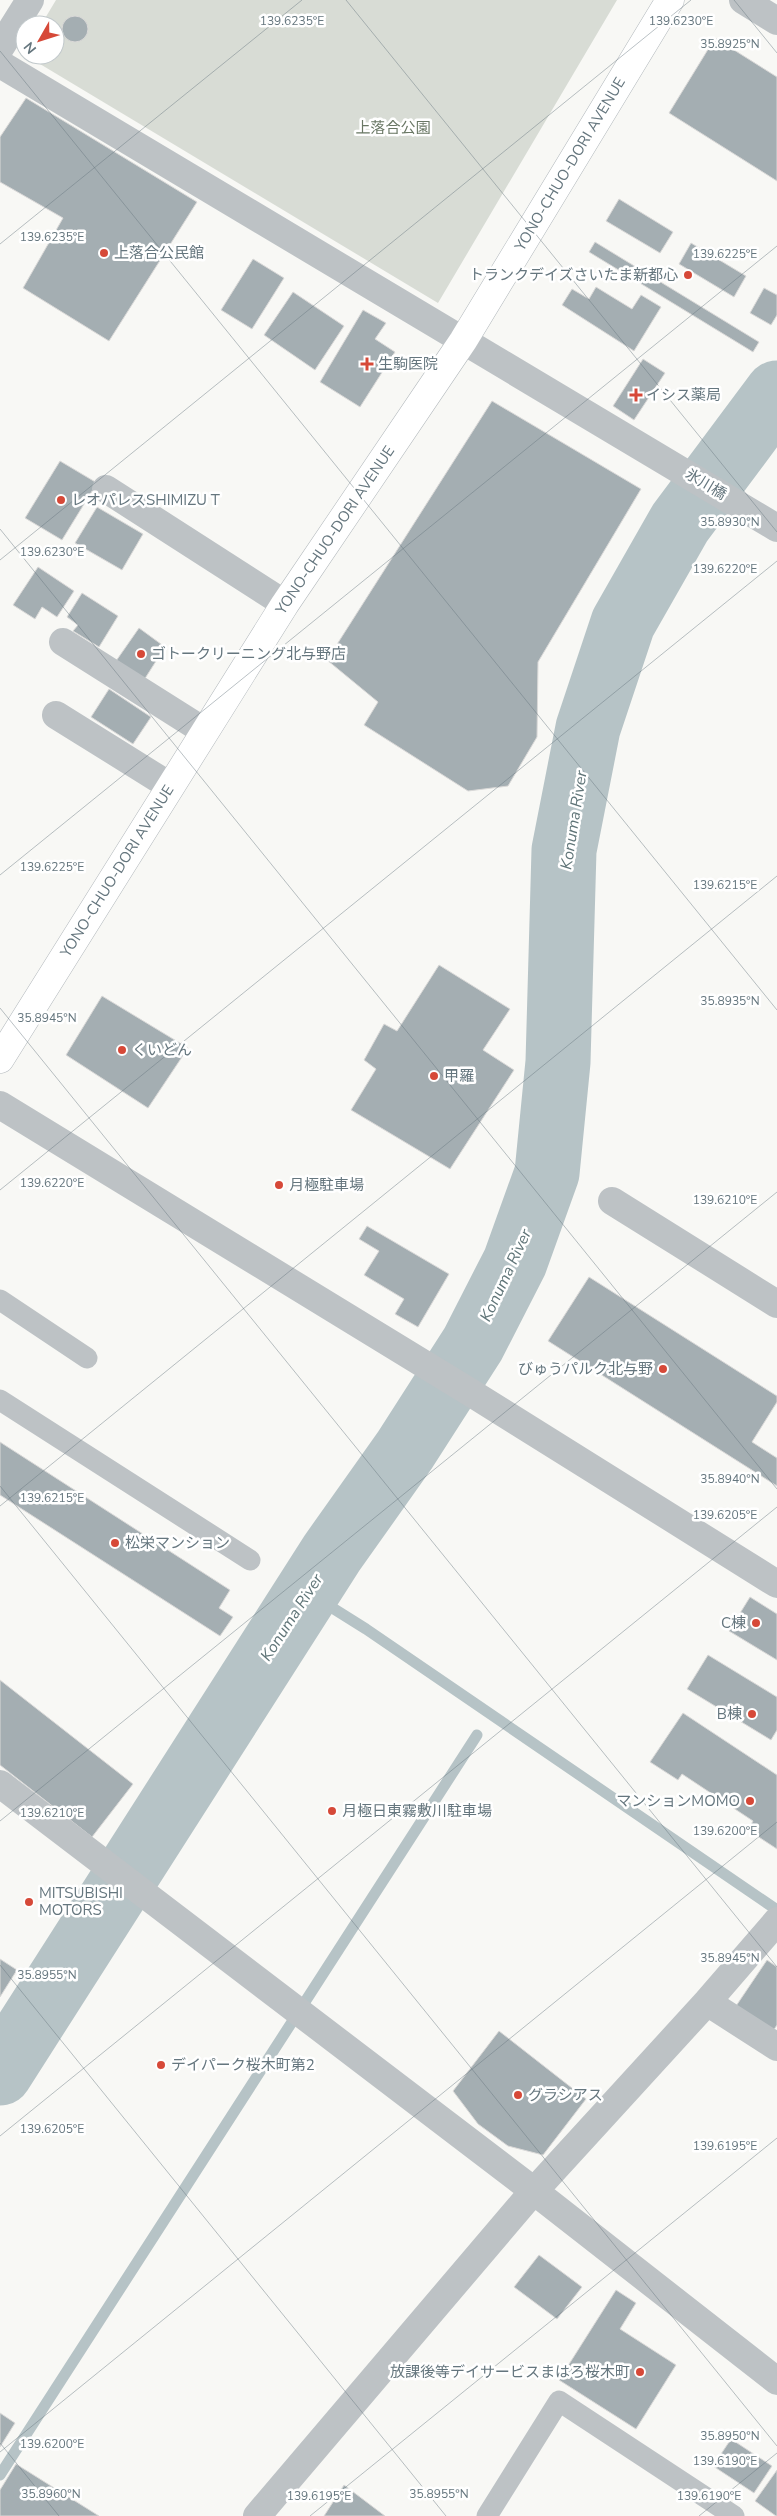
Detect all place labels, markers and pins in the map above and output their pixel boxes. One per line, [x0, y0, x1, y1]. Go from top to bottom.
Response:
place label: 上落合公民館 [114, 243, 204, 263]
marker: 上落合公民館 [98, 247, 110, 259]
place label: トランクデイズさいたま新都心 [469, 265, 678, 285]
marker: トランクデイズさいたま新都心 [682, 269, 694, 281]
place label: 生駒医院 [378, 354, 438, 374]
marker: 生駒医院 [360, 357, 374, 371]
place label: イシス薬局 [646, 385, 721, 405]
marker: イシス薬局 [630, 389, 642, 401]
place label: レオパレスSHIMIZU T [71, 490, 220, 510]
marker: レオパレスSHIMIZU T [55, 494, 67, 506]
place label: ゴトークリーニング北与野店 [151, 644, 346, 664]
marker: ゴトークリーニング北与野店 [135, 648, 147, 660]
place label: くいどん [132, 1040, 192, 1060]
marker: くいどん [116, 1044, 128, 1056]
place label: 甲羅 [444, 1066, 474, 1086]
marker: 甲羅 [428, 1070, 440, 1082]
place label: 月極駐車場 [289, 1175, 364, 1195]
marker: 月極駐車場 [273, 1179, 285, 1191]
place label: びゅうパルク北与野 [518, 1359, 653, 1379]
marker: びゅうパルク北与野 [657, 1363, 669, 1375]
place label: 松栄マンション [125, 1533, 230, 1553]
marker: 松栄マンション [109, 1537, 121, 1549]
place label: C棟 [721, 1613, 746, 1633]
marker: C棟 [750, 1617, 762, 1629]
place label: B棟 [717, 1704, 742, 1724]
marker: B棟 [746, 1708, 758, 1720]
place label: マンションMOMO [616, 1791, 740, 1811]
marker: マンションMOMO [744, 1795, 756, 1807]
place label: 月極日東霧敷川駐車場 [342, 1801, 492, 1821]
marker: 月極日東霧敷川駐車場 [326, 1805, 338, 1817]
place label: MITSUBISHI MOTORS [39, 1883, 123, 1920]
marker: MITSUBISHI MOTORS [23, 1896, 35, 1908]
place label: デイパーク桜木町第2 [171, 2055, 315, 2075]
marker: デイパーク桜木町第2 [155, 2059, 167, 2071]
place label: グラシアス [528, 2085, 603, 2105]
marker: グラシアス [512, 2089, 524, 2101]
place label: 放課後等デイサービスまはろ桜木町 [390, 2362, 630, 2382]
marker: 放課後等デイサービスまはろ桜木町 [634, 2366, 646, 2378]

